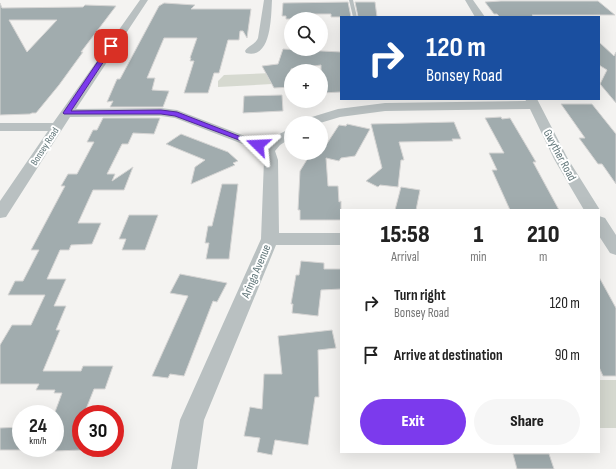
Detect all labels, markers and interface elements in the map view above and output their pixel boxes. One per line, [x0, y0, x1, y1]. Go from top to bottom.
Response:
map controls [284, 12, 328, 160]
button: search [284, 12, 328, 56]
pin [94, 29, 128, 63]
text: 120 m [426, 31, 486, 64]
icon: right [360, 32, 412, 84]
icon: arrive [100, 35, 122, 57]
button: + [284, 64, 328, 108]
text: Bonsey Road [426, 65, 503, 86]
button: − [284, 116, 328, 160]
position arrow [237, 124, 279, 166]
street label: Bonsey Road [28, 125, 61, 168]
street label: Gwyther Road [540, 127, 579, 184]
text: 15:58 [381, 220, 430, 249]
text: 1 [473, 220, 483, 249]
text: 210 [527, 220, 559, 249]
street label: Aringa Avenue [238, 242, 275, 301]
text: Arrival [391, 249, 419, 265]
text: min [470, 249, 487, 265]
text: m [539, 249, 547, 265]
text: Turn right [394, 286, 446, 305]
icon: right [360, 292, 382, 314]
text: 120 m [550, 294, 580, 313]
text: Bonsey Road [394, 305, 449, 321]
icon: arrive [360, 344, 382, 366]
text: Arrive at destination [394, 346, 503, 365]
text: 90 m [555, 346, 580, 365]
button: Exit [360, 399, 466, 445]
button: Share [474, 399, 580, 445]
speed limit sign: 30 [72, 405, 124, 457]
text: 24 [29, 414, 47, 438]
text: km/h [29, 435, 47, 447]

